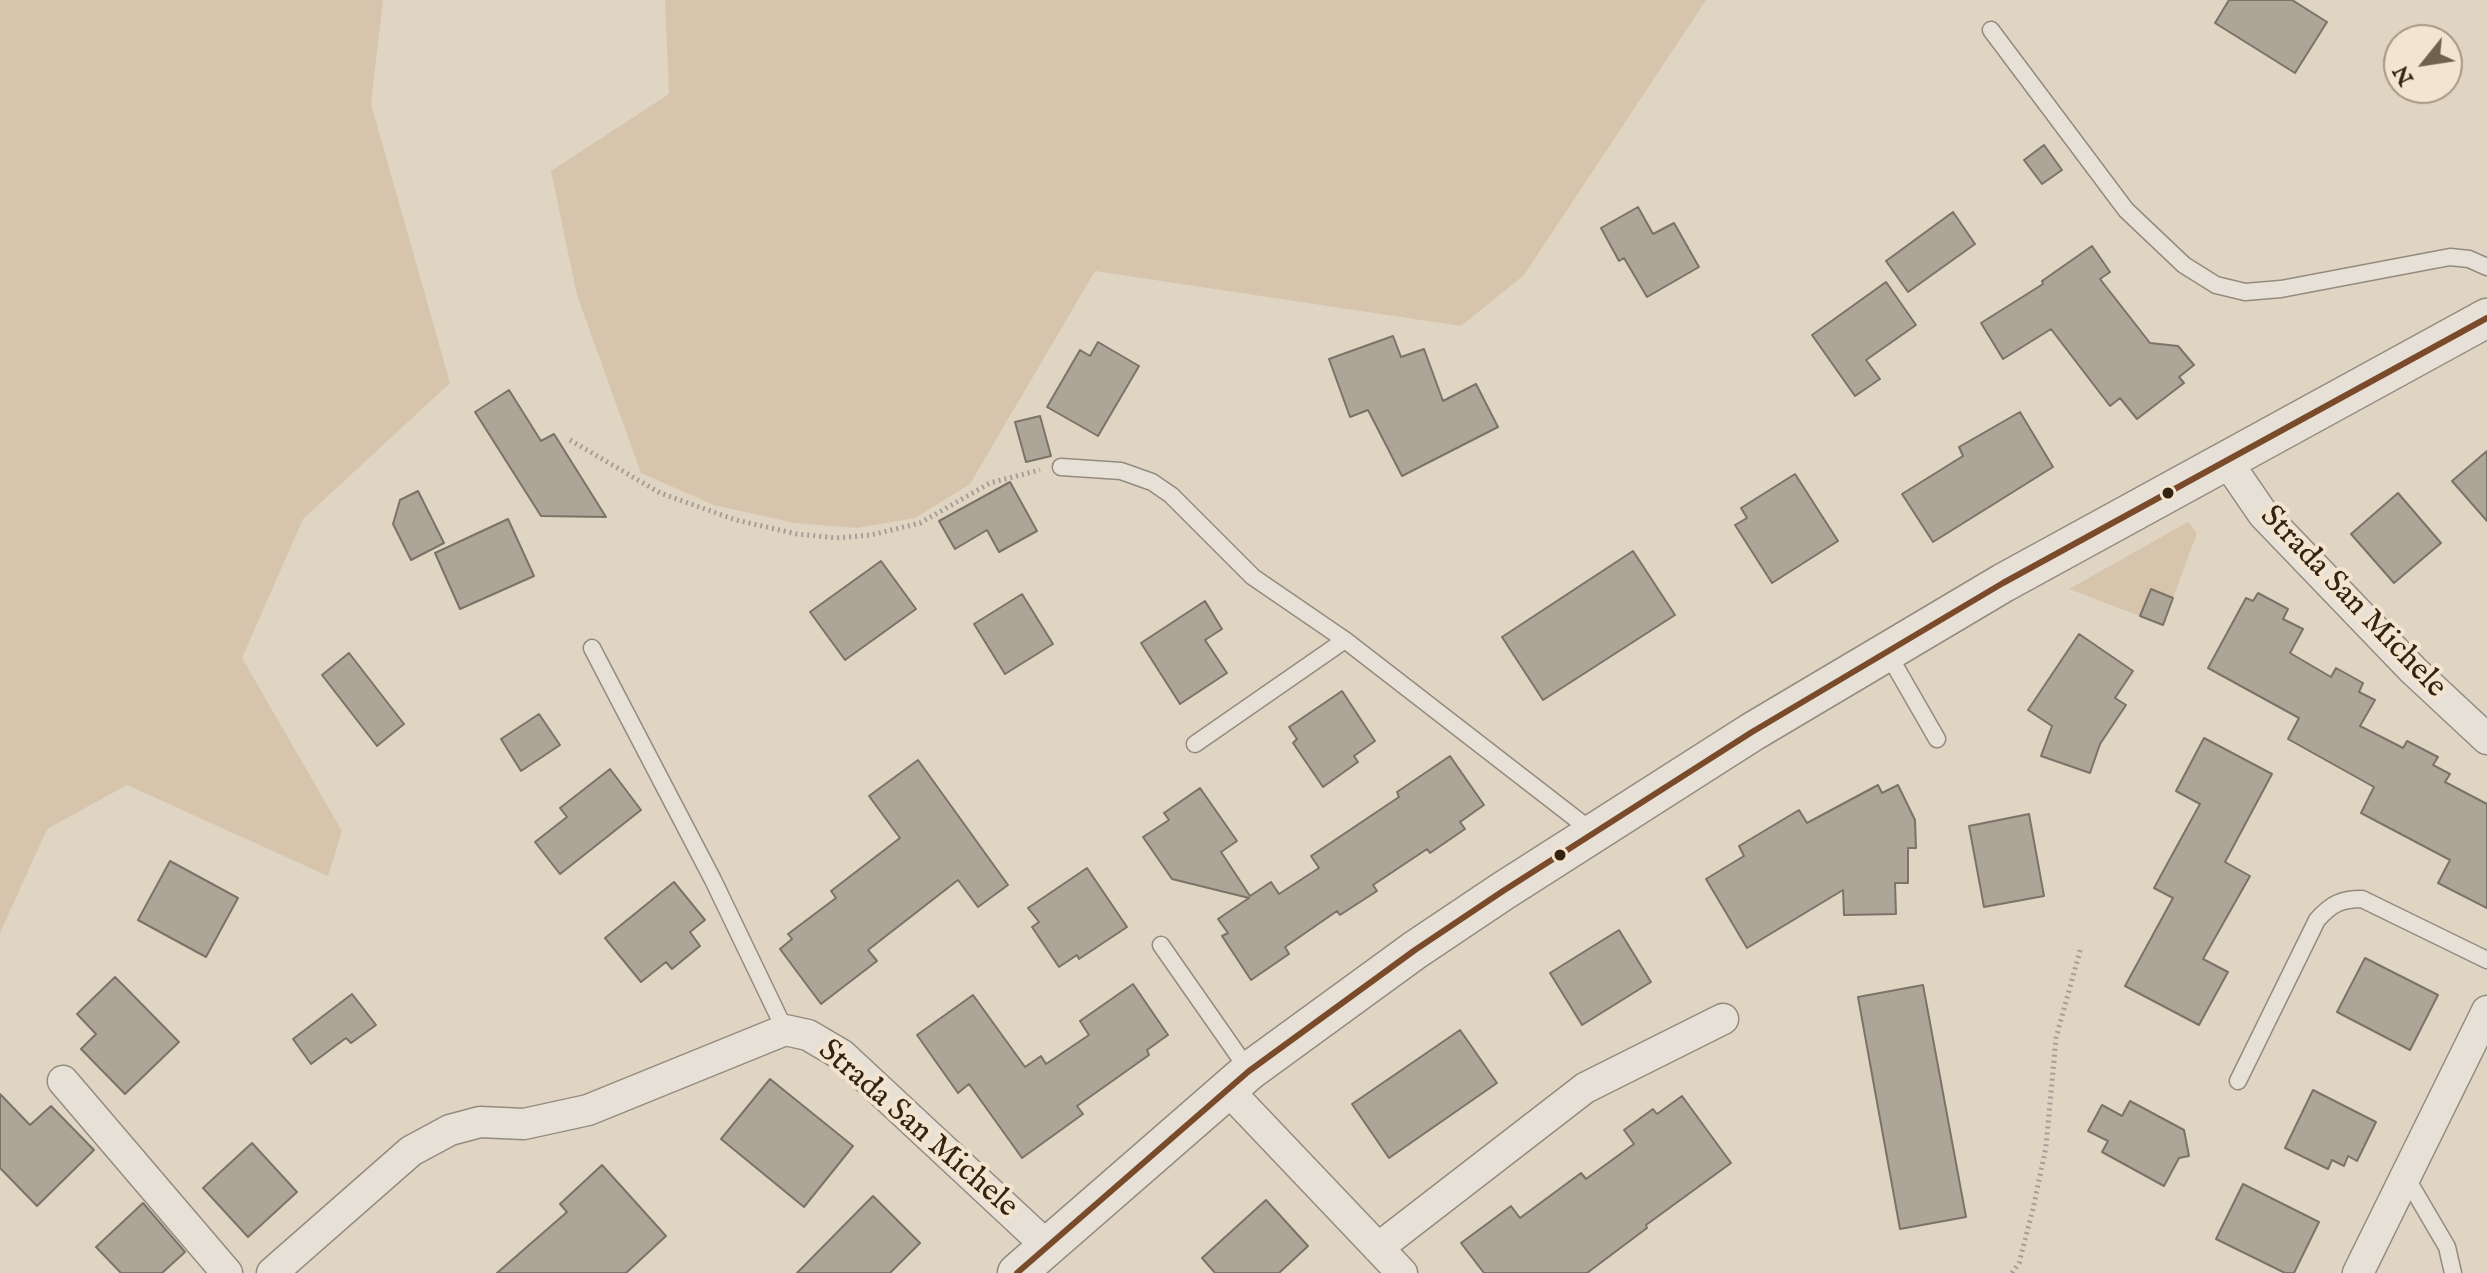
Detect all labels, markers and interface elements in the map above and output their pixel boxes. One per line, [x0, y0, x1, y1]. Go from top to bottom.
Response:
north arrow [2383, 24, 2463, 104]
text: N [2387, 60, 2421, 90]
unlabelled marker [2160, 485, 2176, 501]
street label: Strada San Michele [2251, 499, 2453, 707]
unlabelled marker [1552, 847, 1568, 863]
street label: Strada San Michele [809, 1033, 1025, 1227]

